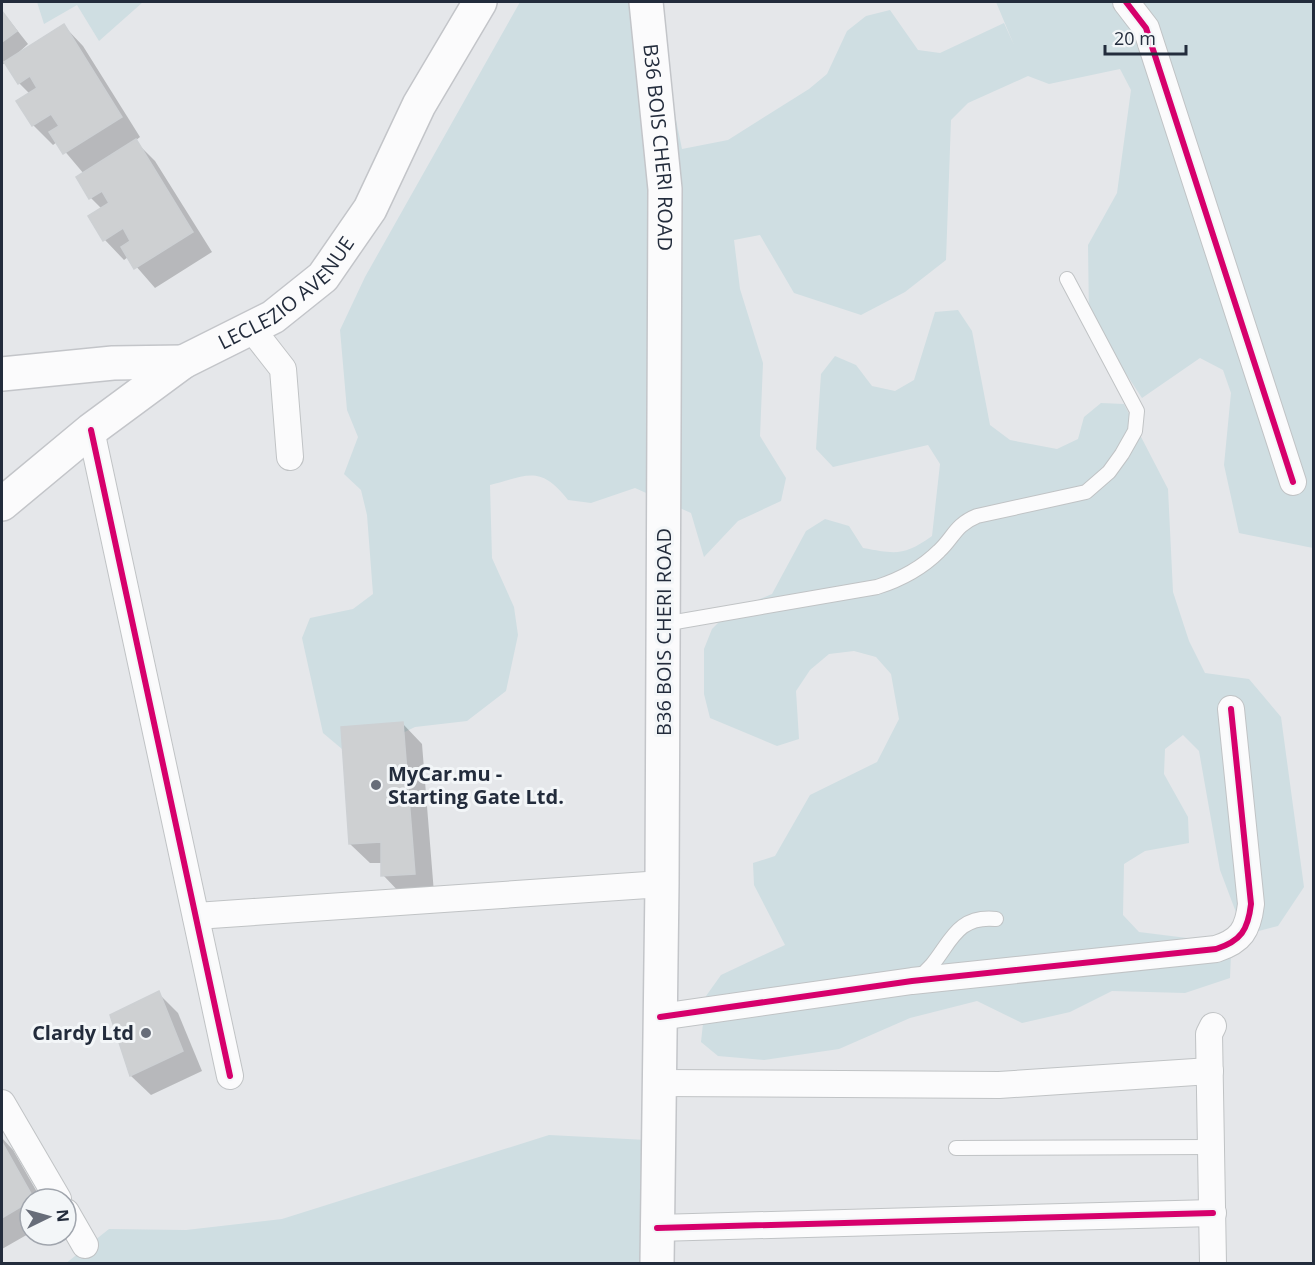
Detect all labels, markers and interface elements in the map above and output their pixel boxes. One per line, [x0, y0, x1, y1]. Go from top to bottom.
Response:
scale bar [1105, 18, 1186, 56]
text: 20 m [1114, 26, 1156, 50]
street label: B36 BOIS CHERI ROAD [637, 42, 679, 251]
street label: LECLEZIO AVENUE [213, 231, 360, 355]
street label: B36 BOIS CHERI ROAD [650, 528, 677, 736]
place label: MyCar.mu - Starting Gate Ltd. [388, 760, 564, 810]
marker: MyCar.mu - Starting Gate Ltd. [369, 778, 383, 792]
place label: Clardy Ltd [32, 1019, 134, 1046]
marker: Clardy Ltd [139, 1026, 153, 1040]
north arrow [18, 1187, 78, 1247]
text: N [51, 1208, 74, 1223]

